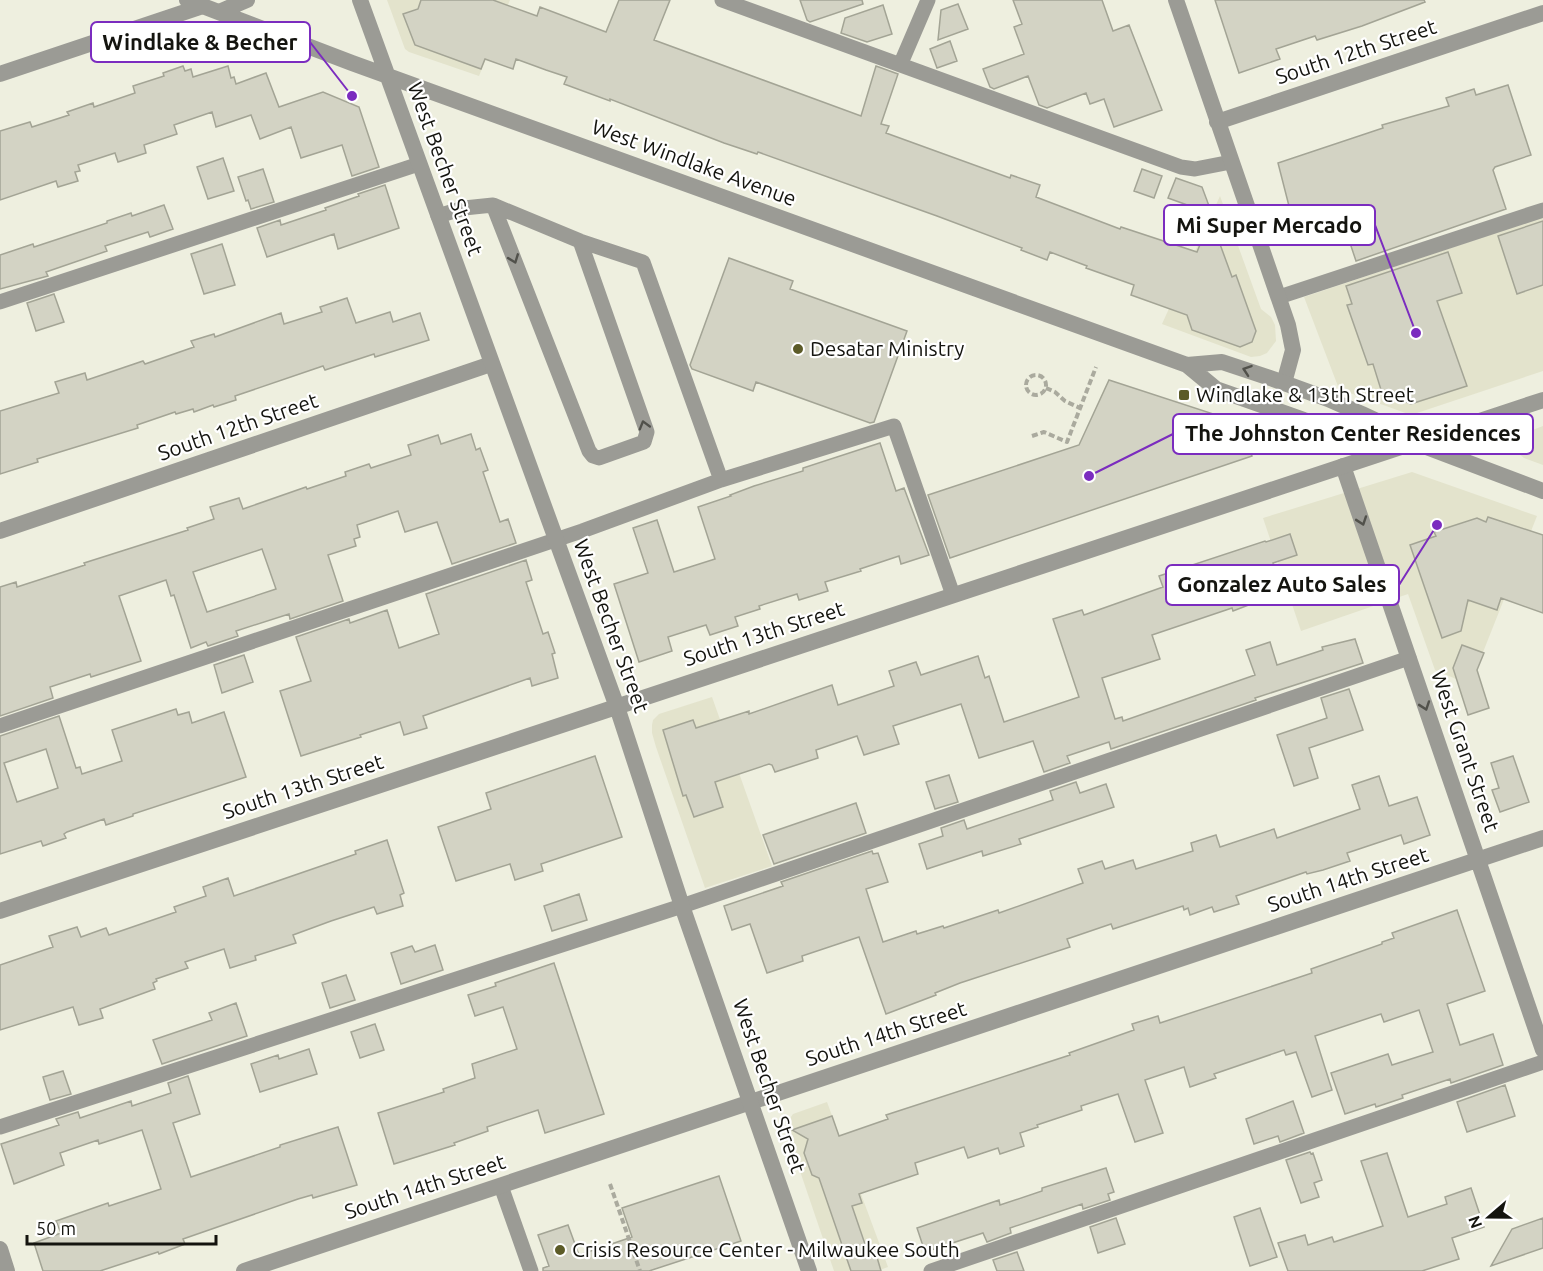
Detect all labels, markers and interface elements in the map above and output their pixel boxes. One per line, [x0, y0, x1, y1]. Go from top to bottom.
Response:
street label: South 12th Street [1272, 14, 1439, 88]
callout: Windlake & Becher [91, 22, 310, 62]
text: Windlake & Becher [102, 29, 298, 54]
street label: West Becher Street [403, 79, 488, 259]
street label: West Windlake Avenue [589, 114, 800, 210]
callout: Mi Super Mercado [1164, 205, 1375, 245]
text: Mi Super Mercado [1176, 212, 1362, 237]
one-way arrow [507, 253, 519, 264]
place label: Desatar Ministry [810, 336, 964, 360]
marker: Desatar Ministry [791, 342, 805, 356]
one-way arrow [1242, 365, 1253, 378]
place label: Windlake & 13th Street [1196, 382, 1414, 406]
street label: South 12th Street [154, 387, 321, 465]
marker: Windlake & 13th Street [1177, 388, 1191, 402]
callout: The Johnston Center Residences [1173, 414, 1533, 454]
one-way arrow [639, 420, 651, 431]
text: The Johnston Center Residences [1185, 420, 1521, 445]
one-way arrow [1355, 516, 1368, 526]
street label: West Becher Street [569, 536, 654, 716]
callout: Gonzalez Auto Sales [1166, 565, 1399, 605]
text: Gonzalez Auto Sales [1177, 571, 1387, 596]
street label: South 13th Street [680, 596, 847, 670]
street label: West Grant Street [1427, 667, 1505, 835]
one-way arrow [1418, 700, 1431, 711]
street label: South 13th Street [219, 749, 386, 823]
street label: South 14th Street [1264, 842, 1431, 916]
street label: West Becher Street [729, 995, 811, 1176]
street label: South 14th Street [802, 996, 969, 1070]
street label: South 14th Street [341, 1149, 508, 1223]
north arrow [1459, 1187, 1519, 1247]
scale bar [27, 1208, 216, 1246]
text: N [1464, 1213, 1485, 1231]
text: 50 m [36, 1218, 76, 1238]
place label: Crisis Resource Center - Milwaukee South [572, 1237, 960, 1261]
marker: Crisis Resource Center - Milwaukee South [553, 1243, 567, 1257]

